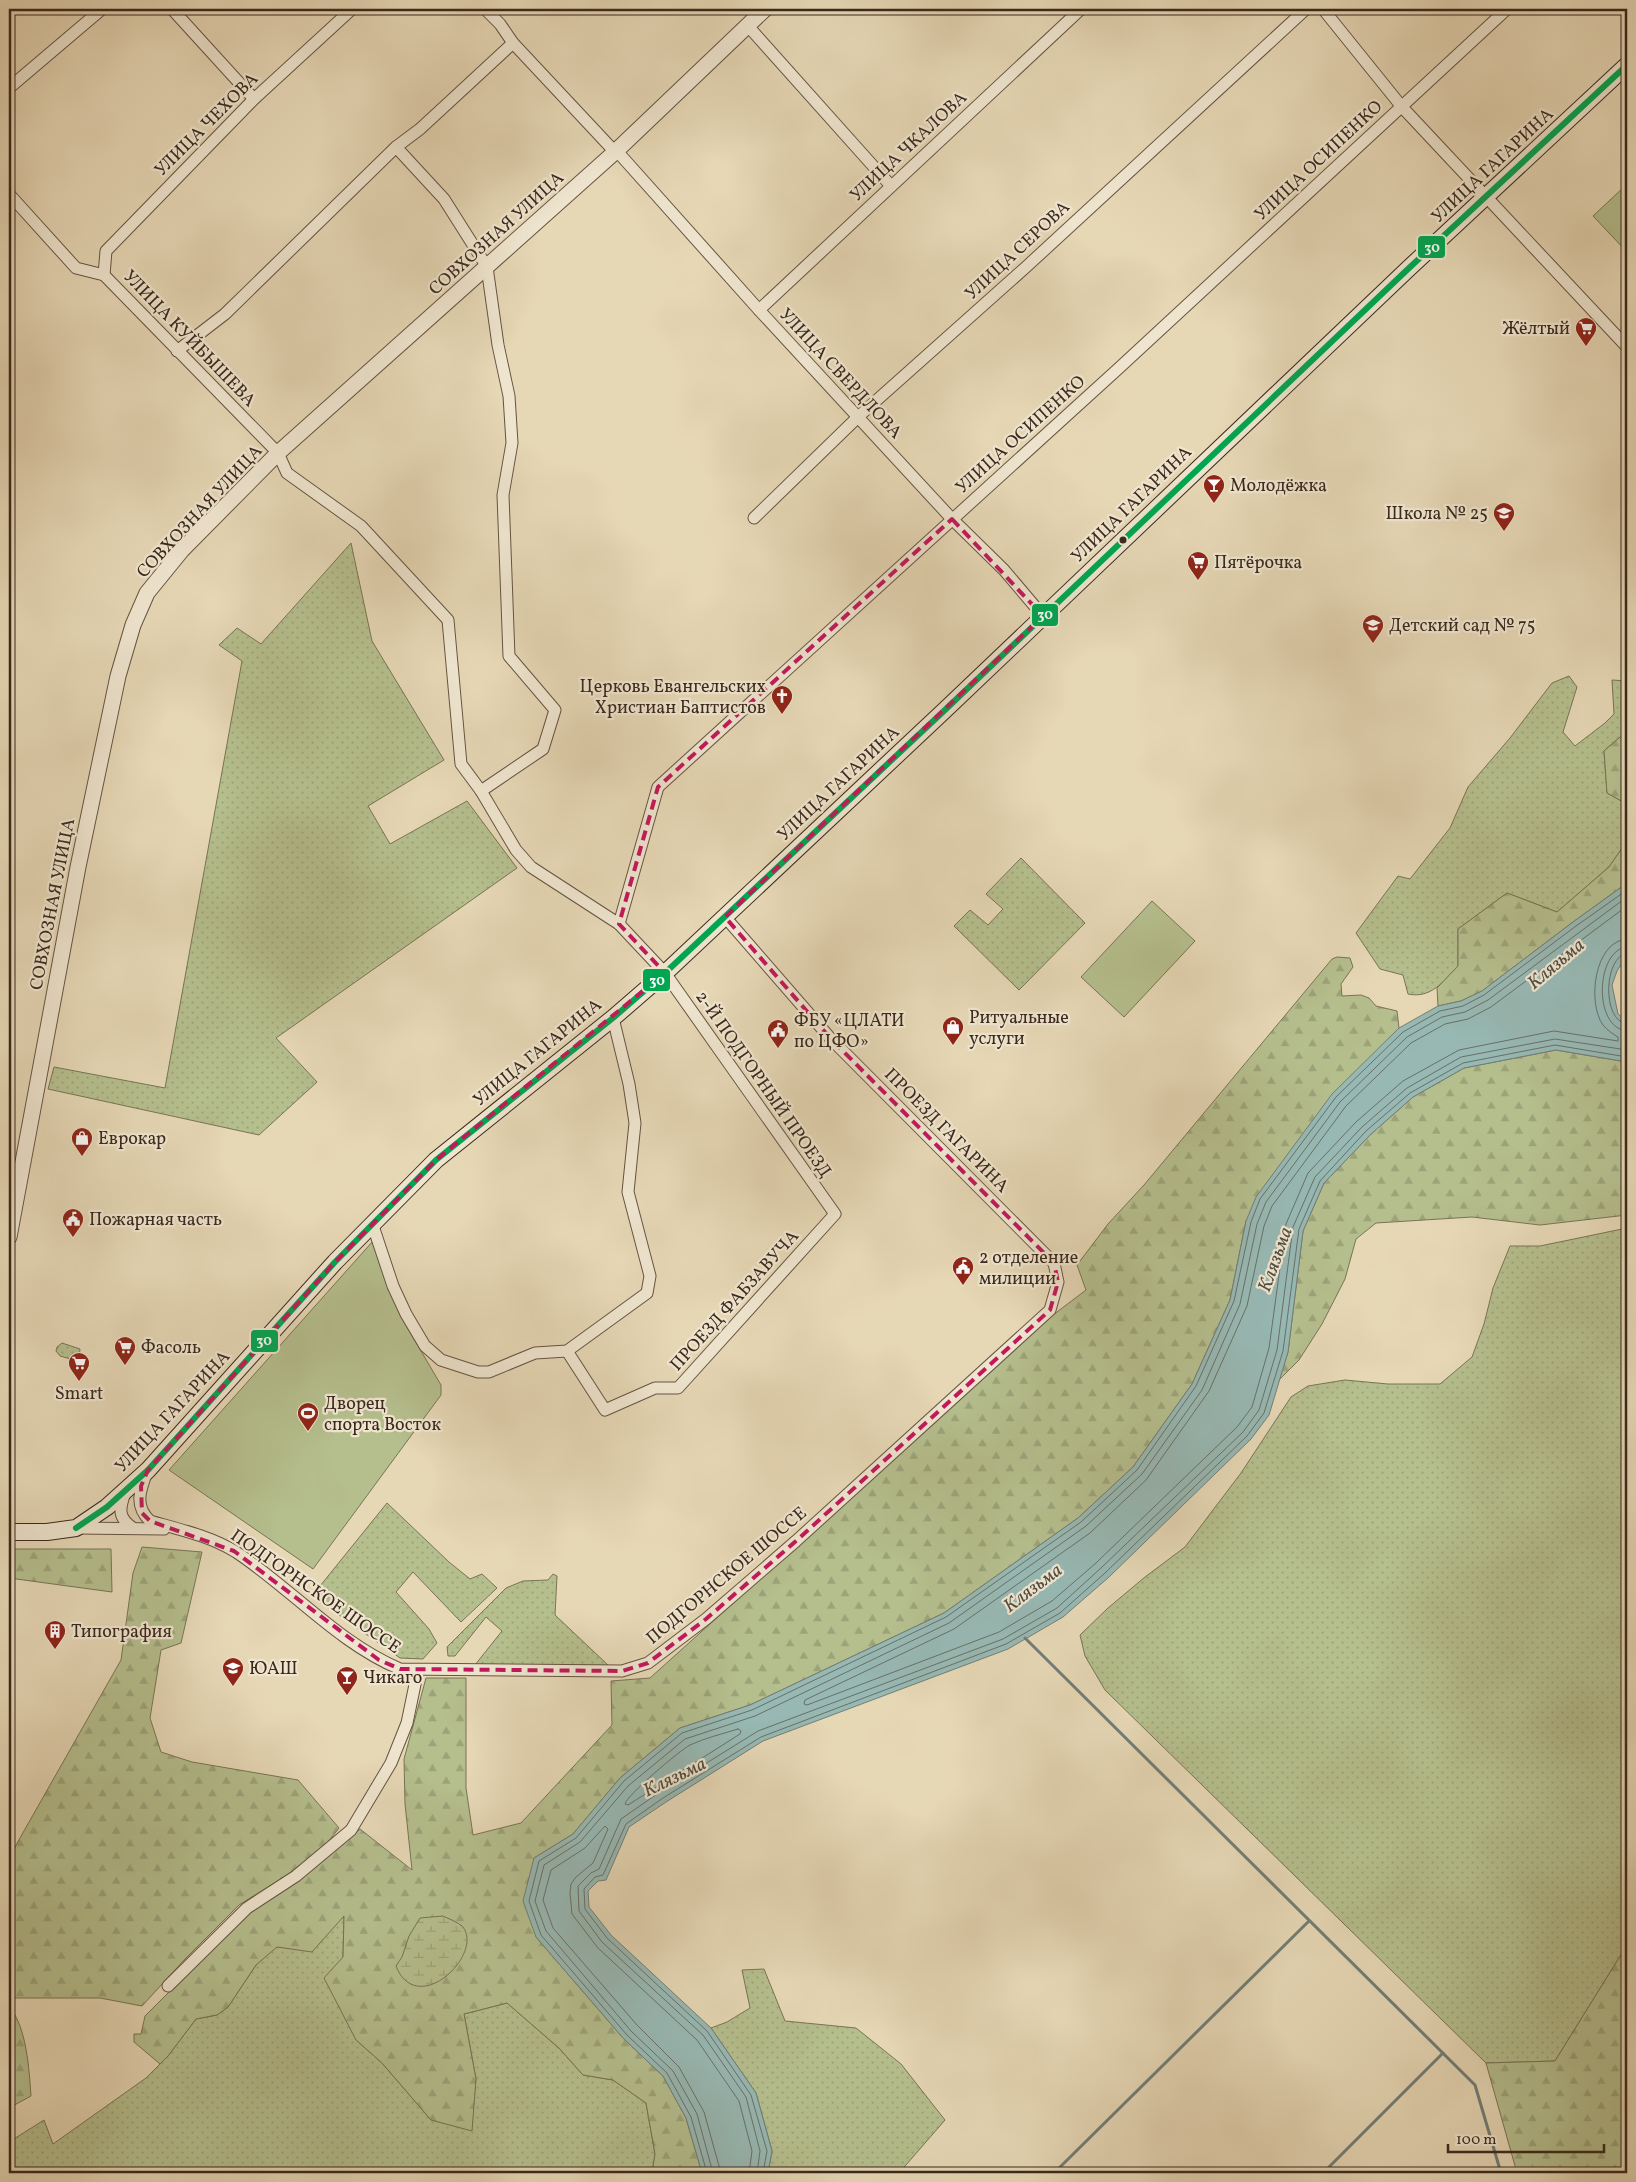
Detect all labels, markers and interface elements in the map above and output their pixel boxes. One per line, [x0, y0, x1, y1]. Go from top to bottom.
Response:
street label: УЛИЦА ЧЕХОВА [150, 67, 265, 183]
street label: УЛИЦА ЧКАЛОВА [845, 86, 973, 208]
street label: УЛИЦА ОСИПЕНКО [1249, 95, 1389, 227]
street label: УЛИЦА ГАГАРИНА [1426, 102, 1560, 230]
street label: СОВХОЗНАЯ УЛИЦА [424, 166, 570, 302]
street label: УЛИЦА СЕРОВА [960, 196, 1076, 306]
line badge: 30 [1417, 235, 1446, 259]
text: 30 [1424, 239, 1440, 258]
street label: УЛИЦА КУЙБЫШЕВА [117, 265, 261, 413]
street label: УЛИЦА СВЕРДЛОВА [773, 303, 907, 445]
supermarket icon: Жёлтый [1574, 316, 1598, 347]
place label: Жёлтый [1502, 317, 1570, 342]
street label: УЛИЦА ОСИПЕНКО [951, 370, 1091, 500]
street label: СОВХОЗНАЯ УЛИЦА [132, 440, 269, 584]
street label: УЛИЦА ГАГАРИНА [1066, 441, 1198, 569]
bar icon: Молодёжка [1202, 473, 1226, 504]
place label: Молодёжка [1230, 474, 1327, 499]
school or university icon: Школа № 25 [1492, 501, 1516, 532]
place label: Школа № 25 [1386, 502, 1488, 527]
unlabelled marker [1118, 535, 1128, 545]
supermarket icon: Пятёрочка [1186, 550, 1210, 581]
place label: Пятёрочка [1214, 551, 1302, 576]
line badge: 30 [1031, 603, 1059, 627]
text: 30 [1037, 606, 1053, 625]
school or university icon: Детский сад № 75 [1361, 613, 1385, 644]
place label: Детский сад № 75 [1389, 614, 1535, 639]
place label: Церковь Евангельских Христиан Баптистов [580, 675, 766, 721]
church icon: Церковь Евангельских Христиан Баптистов [770, 684, 794, 715]
street label: УЛИЦА ГАГАРИНА [772, 720, 906, 848]
street label: СОВХОЗНАЯ УЛИЦА [25, 816, 82, 992]
water label: Клязьма [1522, 933, 1590, 996]
line badge: 30 [642, 968, 671, 992]
text: 30 [649, 972, 665, 991]
street label: 2-Й ПОДГОРНЫЙ ПРОЕЗД [689, 986, 837, 1183]
street label: УЛИЦА ГАГАРИНА [468, 993, 608, 1113]
place label: Ритуальные услуги [969, 1006, 1069, 1052]
place label: ФБУ «ЦЛАТИ по ЦФО» [794, 1009, 905, 1055]
shop icon: Ритуальные услуги [941, 1015, 965, 1046]
public building icon: ФБУ «ЦЛАТИ по ЦФО» [766, 1018, 790, 1049]
street label: ПРОЕЗД ГАГАРИНА [878, 1063, 1014, 1199]
shop icon: Еврокар [70, 1126, 94, 1157]
place label: Еврокар [98, 1127, 166, 1152]
public building icon: Пожарная часть [61, 1207, 85, 1238]
place label: Пожарная часть [89, 1208, 222, 1233]
water label: Клязьма [1252, 1224, 1300, 1296]
street label: ПРОЕЗД ФАБЗАВУЧА [665, 1225, 806, 1377]
place label: 2 отделение милиции [979, 1246, 1078, 1292]
public building icon: 2 отделение милиции [951, 1255, 975, 1286]
line badge: 30 [250, 1329, 279, 1353]
text: 30 [256, 1332, 272, 1351]
supermarket icon: Фасоль [113, 1335, 137, 1366]
place label: Фасоль [141, 1336, 201, 1361]
street label: УЛИЦА ГАГАРИНА [110, 1345, 237, 1479]
supermarket icon: Smart [67, 1351, 91, 1382]
place label: Smart [55, 1382, 103, 1407]
place label: Дворец спорта Восток [324, 1392, 441, 1438]
sports icon: Дворец спорта Восток [296, 1401, 320, 1432]
street label: ПОДГОРНСКОЕ ШОССЕ [641, 1501, 813, 1651]
street label: ПОДГОРНСКОЕ ШОССЕ [225, 1524, 405, 1661]
water label: Клязьма [998, 1558, 1068, 1619]
building icon: Типография [43, 1619, 67, 1650]
place label: Типография [71, 1620, 172, 1645]
school or university icon: ЮАШ [221, 1656, 245, 1687]
place label: ЮАШ [249, 1657, 298, 1682]
bar icon: Чикаго [335, 1665, 359, 1696]
place label: Чикаго [363, 1666, 422, 1691]
water label: Клязьма [639, 1751, 711, 1804]
scale bar [1448, 2122, 1605, 2154]
text: 100 m [1456, 2130, 1496, 2151]

